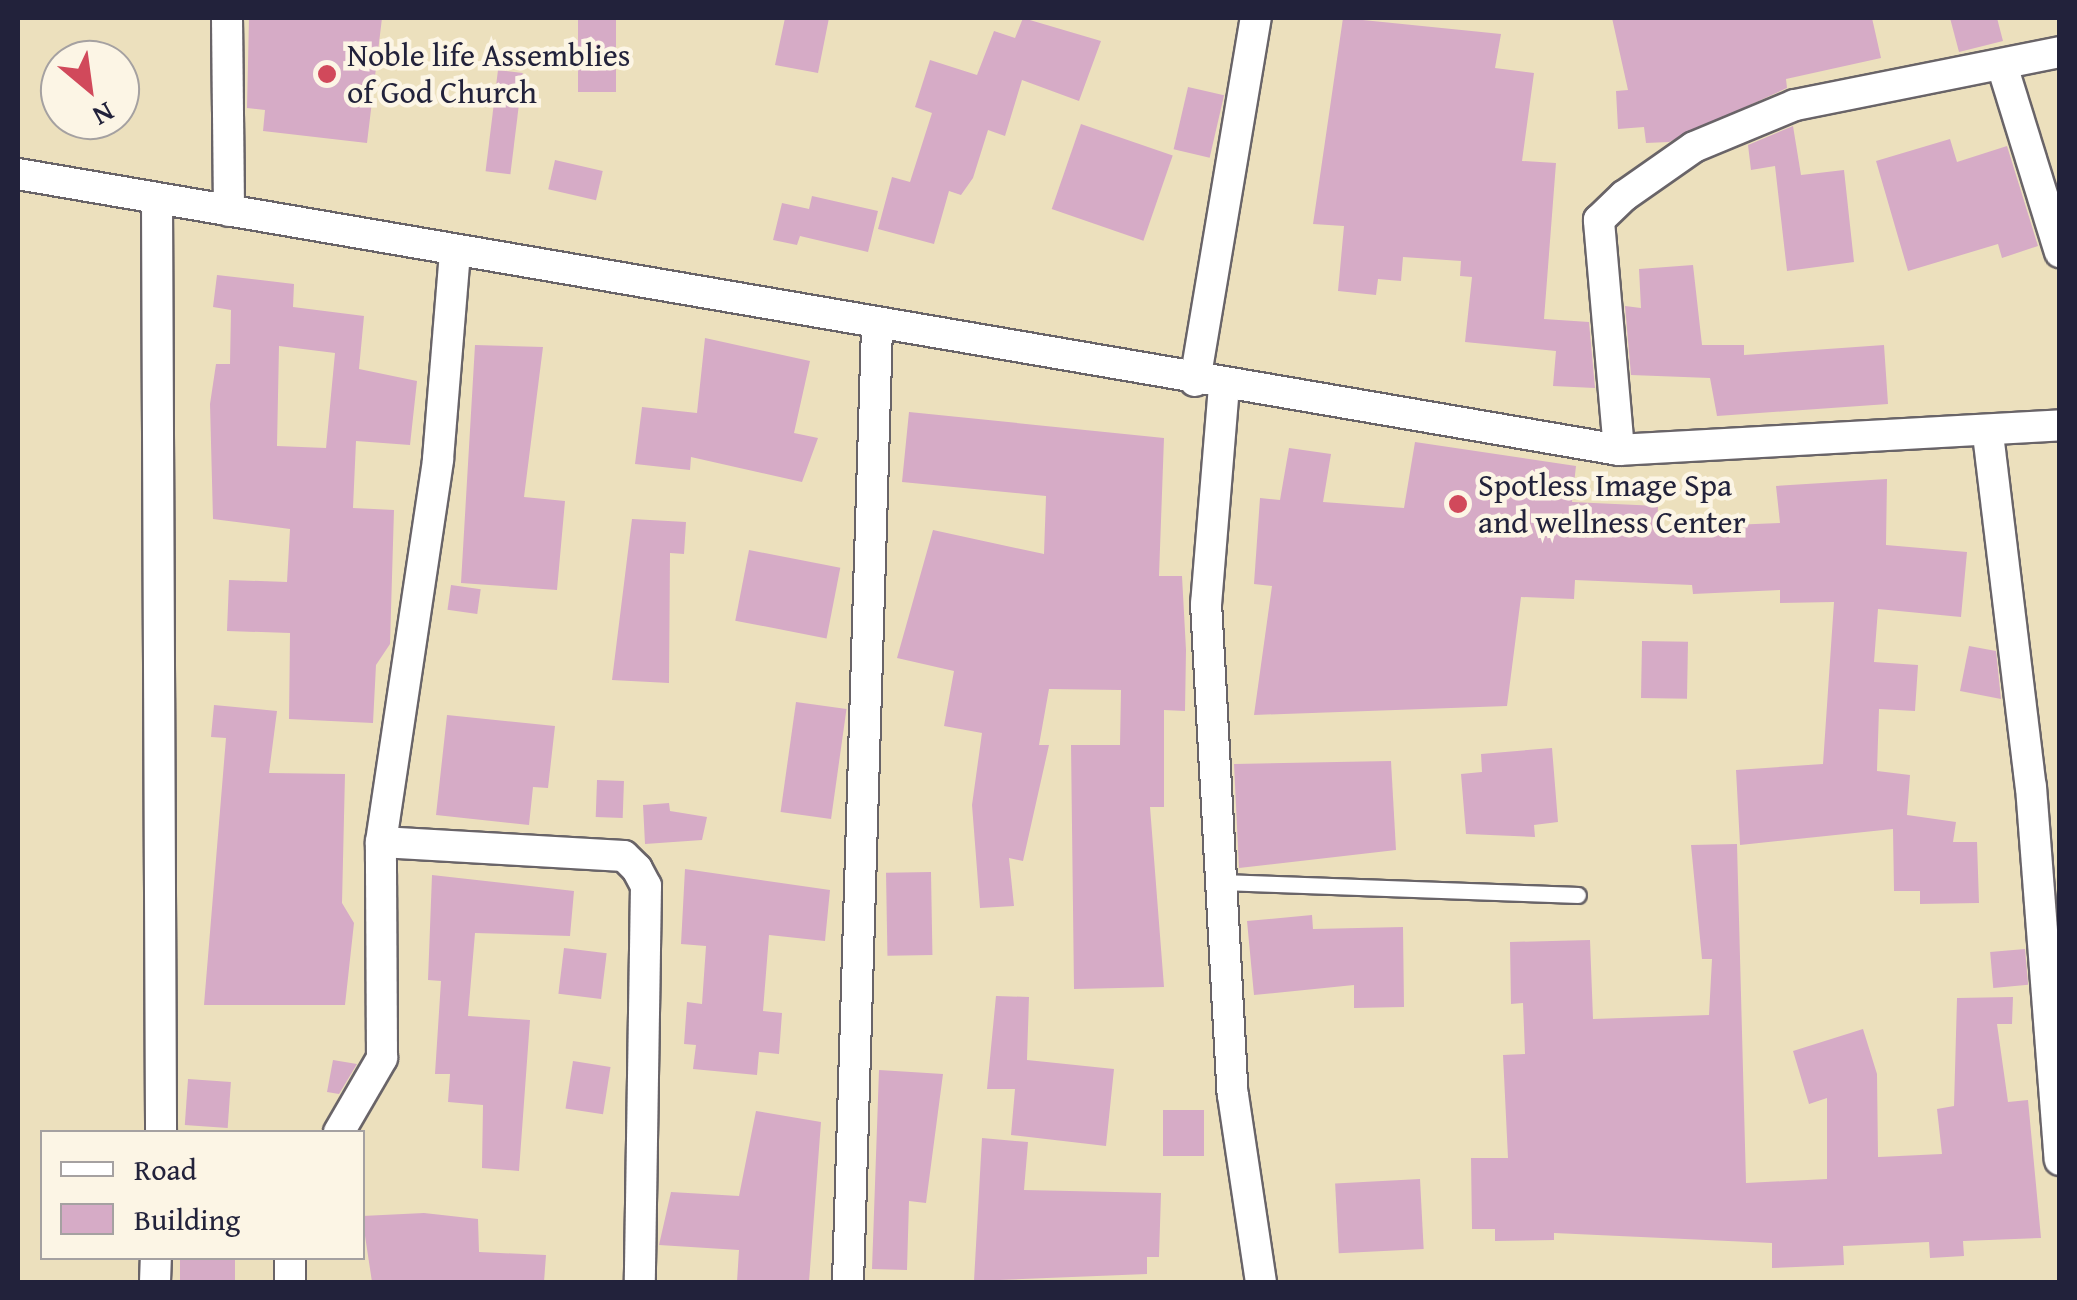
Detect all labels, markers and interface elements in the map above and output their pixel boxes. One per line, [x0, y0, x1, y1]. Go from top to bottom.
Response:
place label: Noble life Assemblies of God Church [347, 37, 630, 112]
north arrow [40, 40, 140, 140]
marker: Noble life Assemblies of God Church [316, 63, 338, 85]
text: N [86, 92, 122, 137]
place label: Spotless Image Spa and wellness Center [1478, 467, 1746, 542]
marker: Spotless Image Spa and wellness Center [1447, 493, 1469, 515]
legend [40, 1130, 365, 1260]
text: Road [134, 1147, 197, 1191]
text: Building [134, 1197, 240, 1241]

